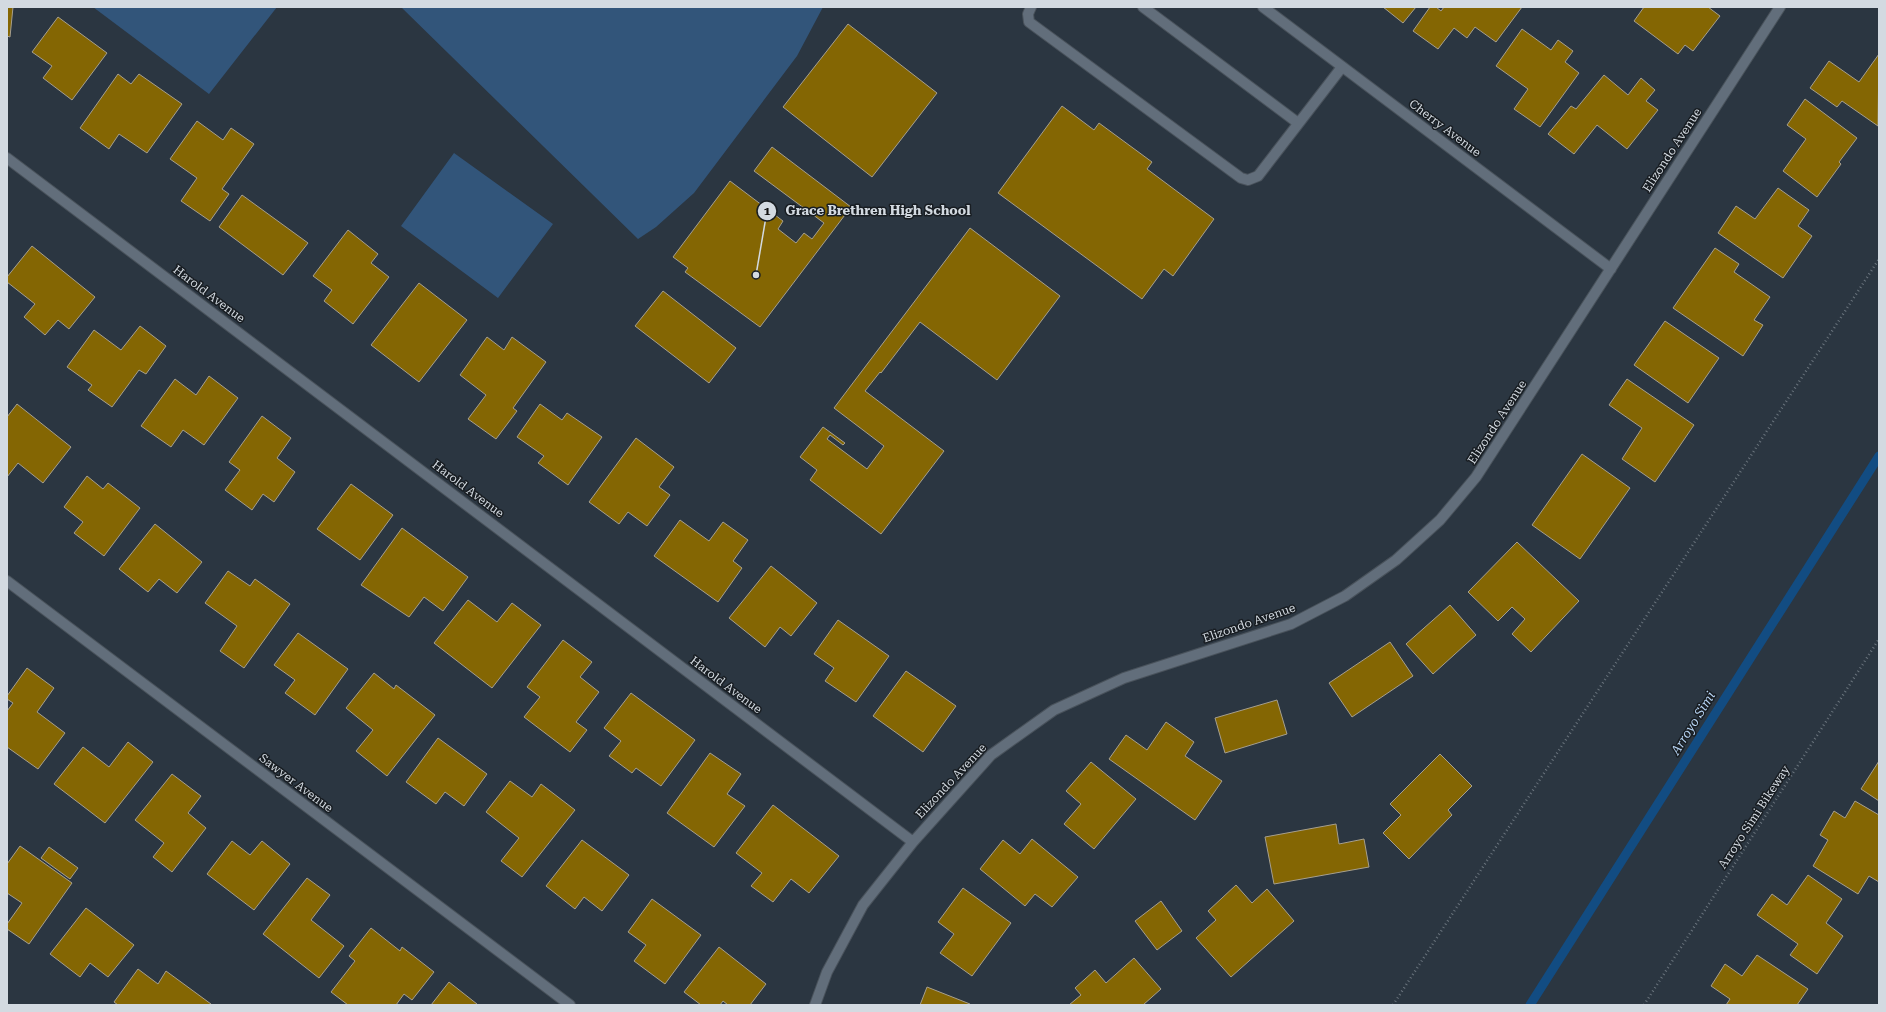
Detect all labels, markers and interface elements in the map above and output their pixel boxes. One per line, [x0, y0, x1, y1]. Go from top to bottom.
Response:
street label: Cherry Avenue [1406, 96, 1484, 160]
street label: Elizondo Avenue [1640, 105, 1705, 195]
callout: Grace Brethren High School [757, 198, 978, 223]
text: Grace Brethren High School [786, 203, 971, 218]
text: 1 [764, 204, 771, 218]
street label: Harold Avenue [170, 263, 248, 326]
street label: Elizondo Avenue [1465, 377, 1530, 467]
street label: Harold Avenue [429, 458, 507, 521]
street label: Elizondo Avenue [1201, 600, 1298, 645]
street label: Harold Avenue [687, 654, 765, 717]
water label: Arroyo Simi [1667, 689, 1718, 758]
street label: Elizondo Avenue [913, 740, 990, 821]
street label: Sawyer Avenue [256, 751, 336, 815]
street label: Arroyo Simi Bikeway [1715, 762, 1793, 871]

